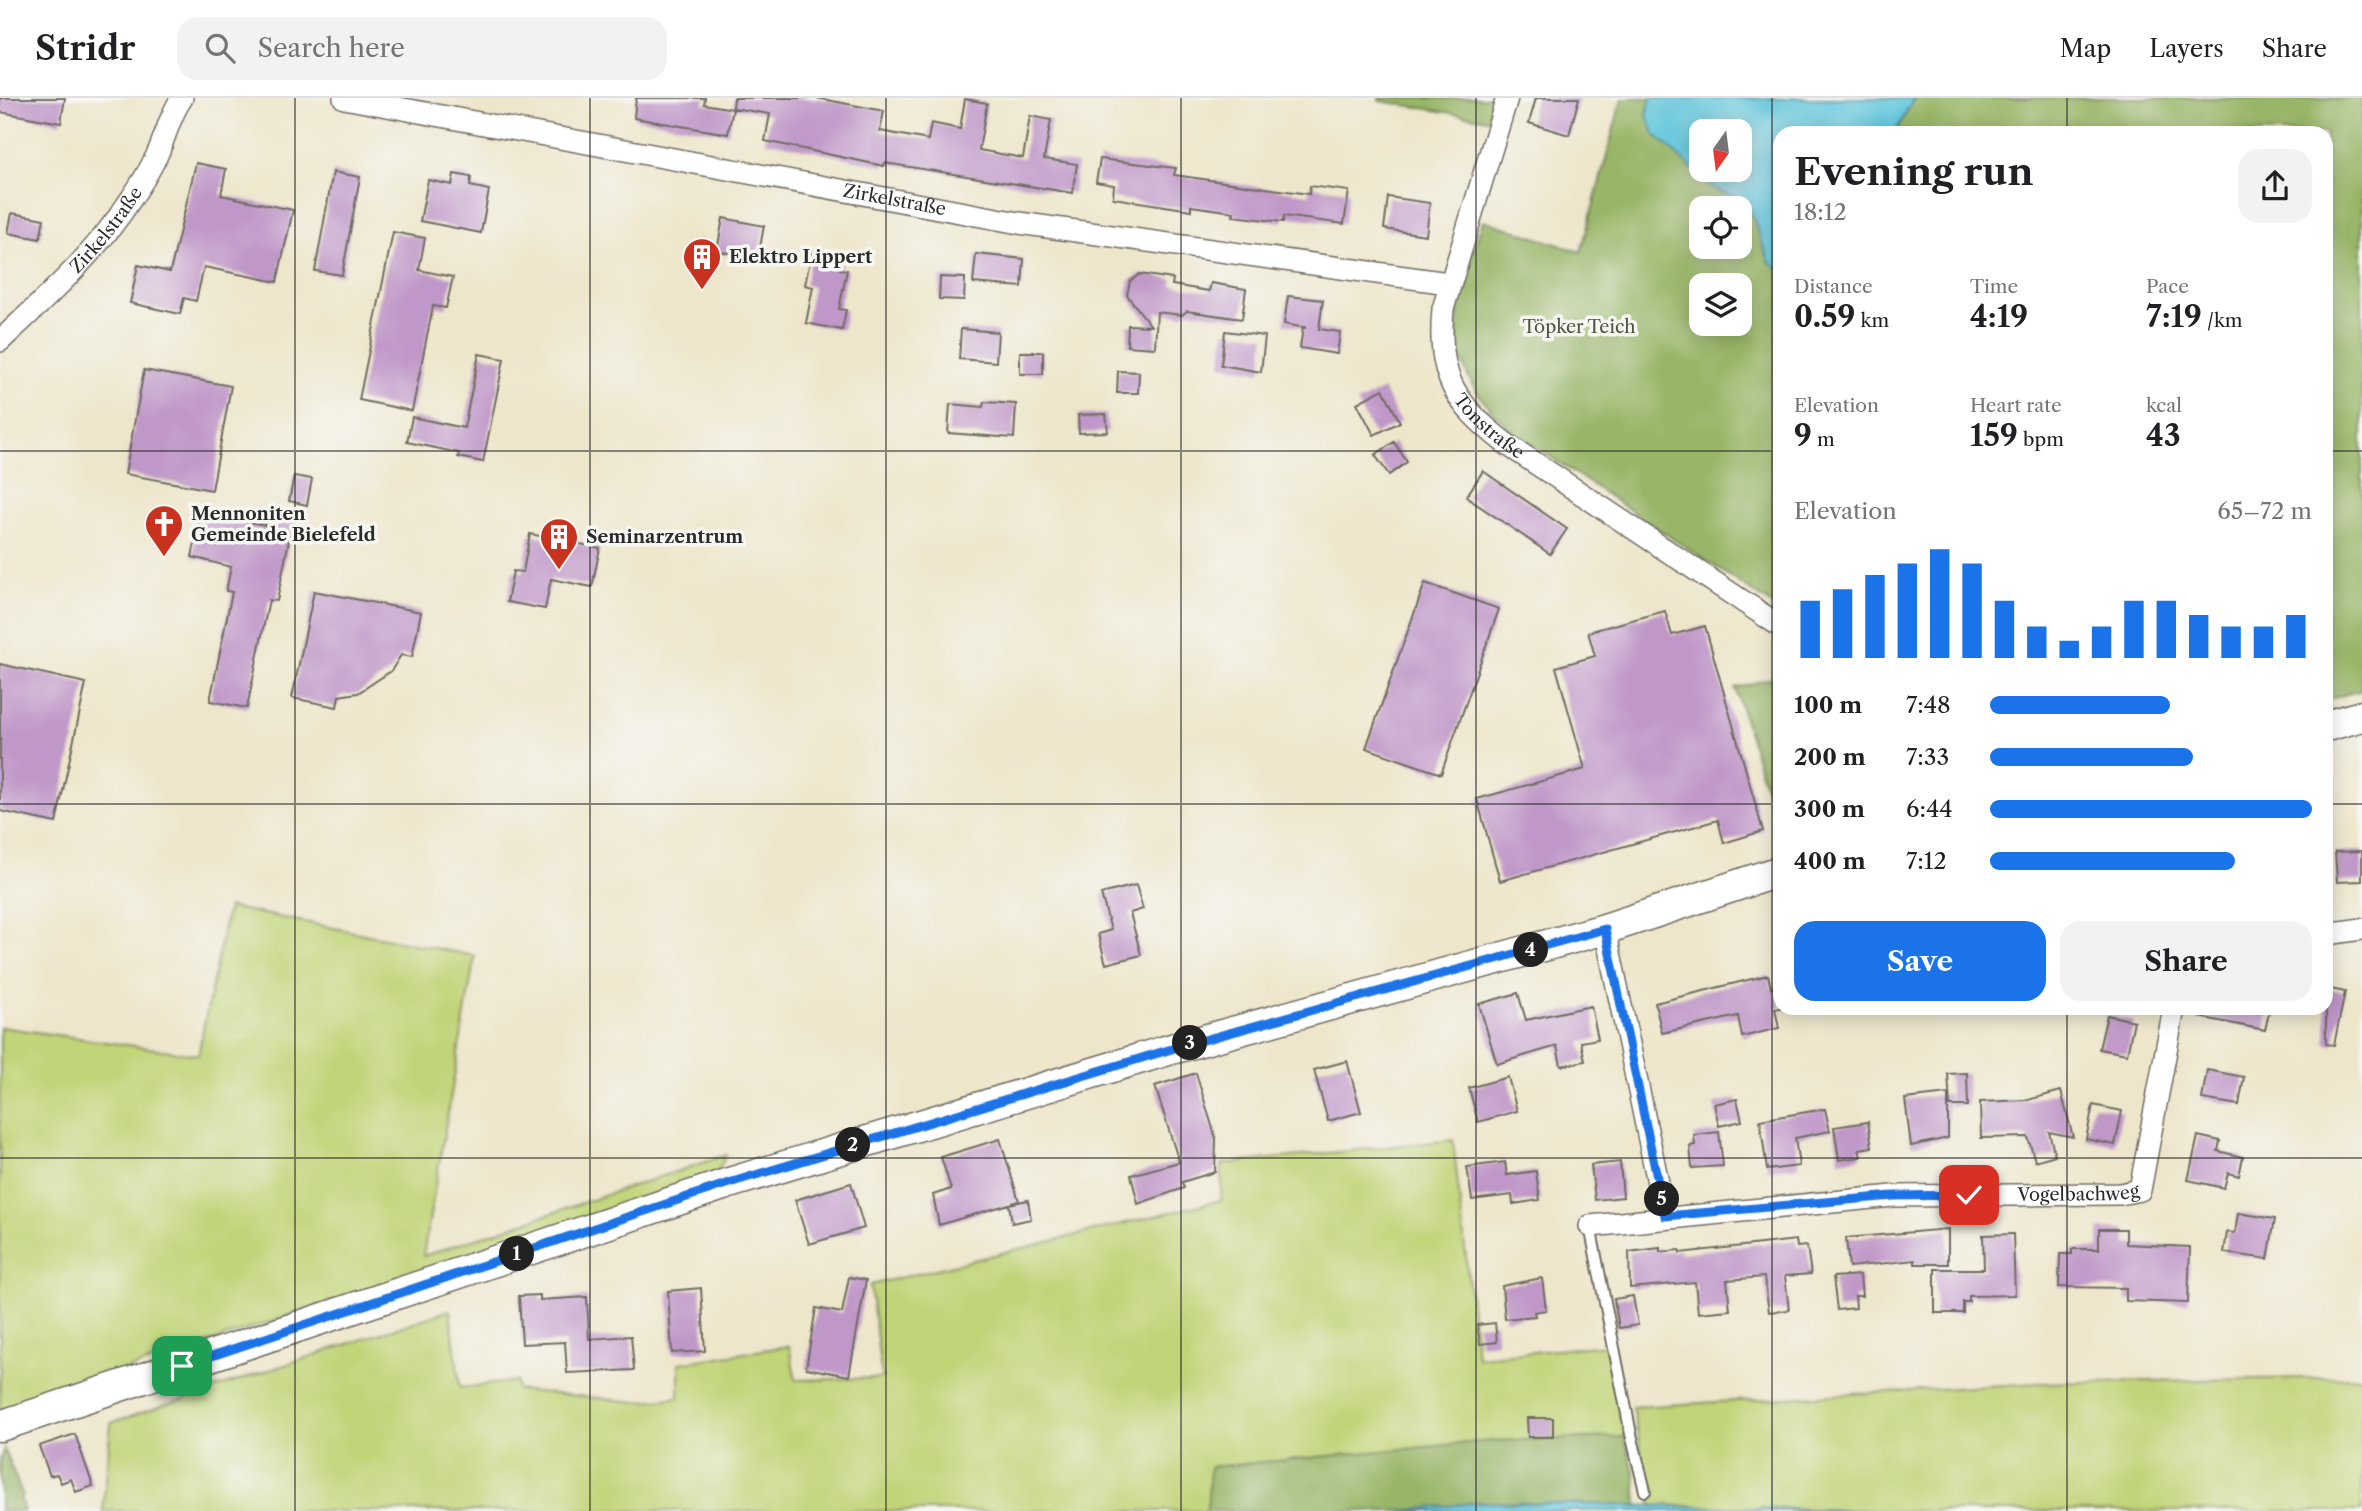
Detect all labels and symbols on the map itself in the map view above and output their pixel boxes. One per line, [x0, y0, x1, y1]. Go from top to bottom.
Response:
north arrow [1689, 119, 1752, 182]
street label: Zirkelstraße [841, 180, 948, 220]
street label: Zirkelstraße [65, 183, 147, 278]
building icon: Elektro Lippert [681, 236, 723, 291]
place label: Elektro Lippert [729, 246, 873, 268]
park label: Töpker Teich [1522, 316, 1636, 338]
street label: Tonstraße [1449, 389, 1528, 464]
church icon: Mennoniten Gemeinde Bielefeld [143, 503, 185, 558]
place label: Mennoniten Gemeinde Bielefeld [191, 503, 376, 546]
building icon: Seminarzentrum [538, 516, 580, 571]
place label: Seminarzentrum [586, 526, 743, 548]
pin: 4 [1514, 932, 1548, 968]
pin: 3 [1172, 1026, 1208, 1060]
pin: 2 [836, 1128, 870, 1162]
pin [1939, 1165, 1999, 1225]
street label: Vogelbachweg [2016, 1179, 2142, 1206]
pin: 5 [1644, 1182, 1680, 1216]
pin: 1 [500, 1236, 534, 1272]
pin [152, 1336, 212, 1396]

